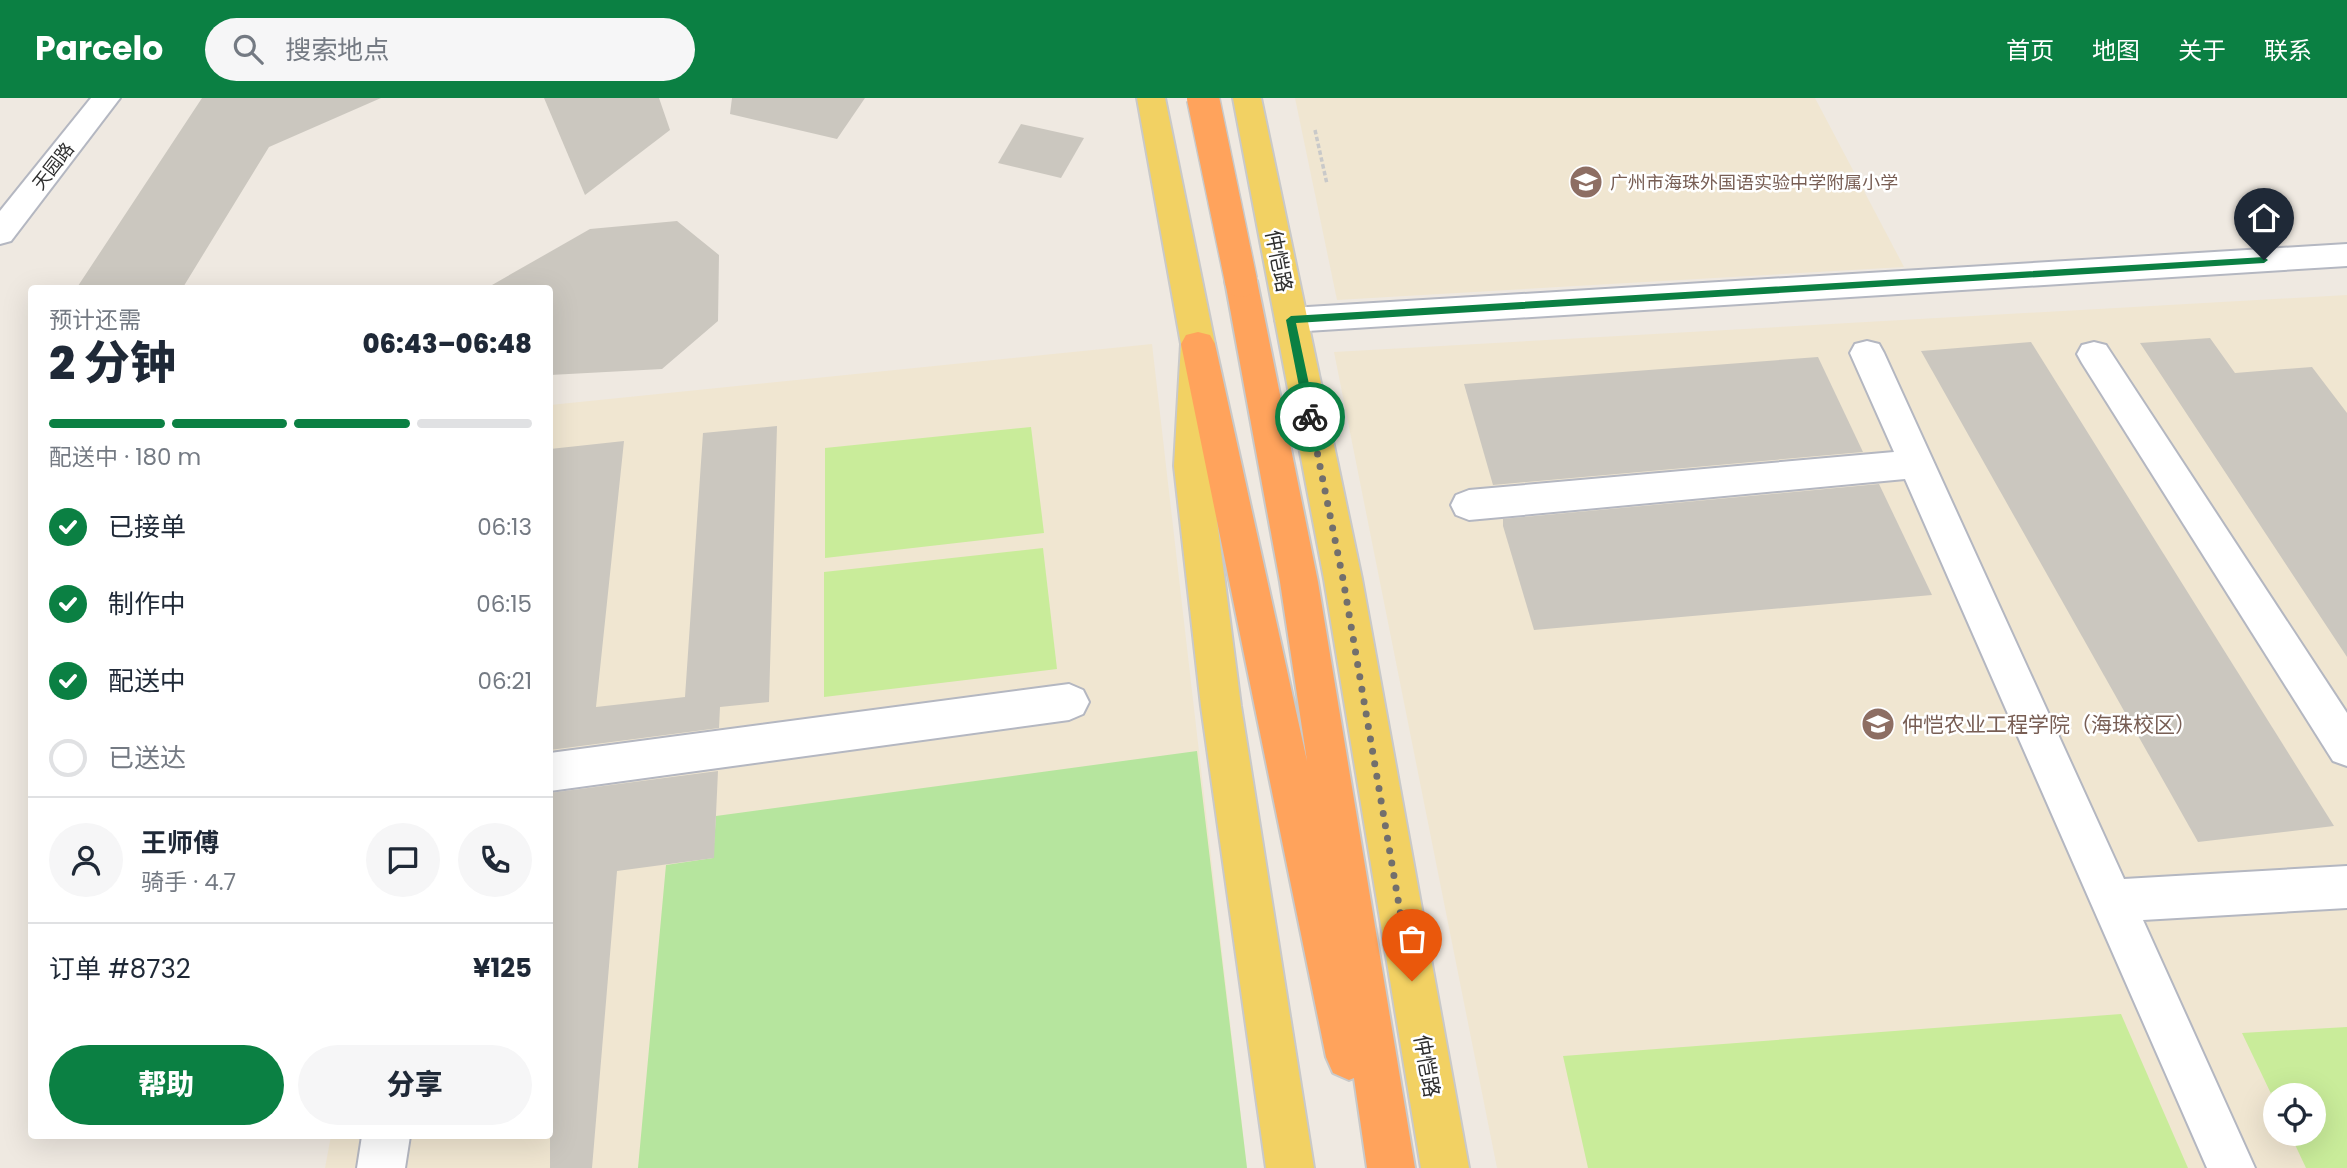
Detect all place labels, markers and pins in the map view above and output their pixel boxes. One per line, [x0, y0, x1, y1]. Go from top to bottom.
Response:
school or university icon: 广州市海珠外国语实验中学附属小学 [1567, 163, 1605, 201]
place label: 广州市海珠外国语实验中学附属小学 [1610, 170, 1898, 195]
pin [2234, 188, 2294, 260]
school or university icon: 仲恺农业工程学院（海珠校区） [1859, 705, 1897, 743]
place label: 仲恺农业工程学院（海珠校区） [1902, 710, 2196, 739]
pin [1382, 909, 1442, 981]

